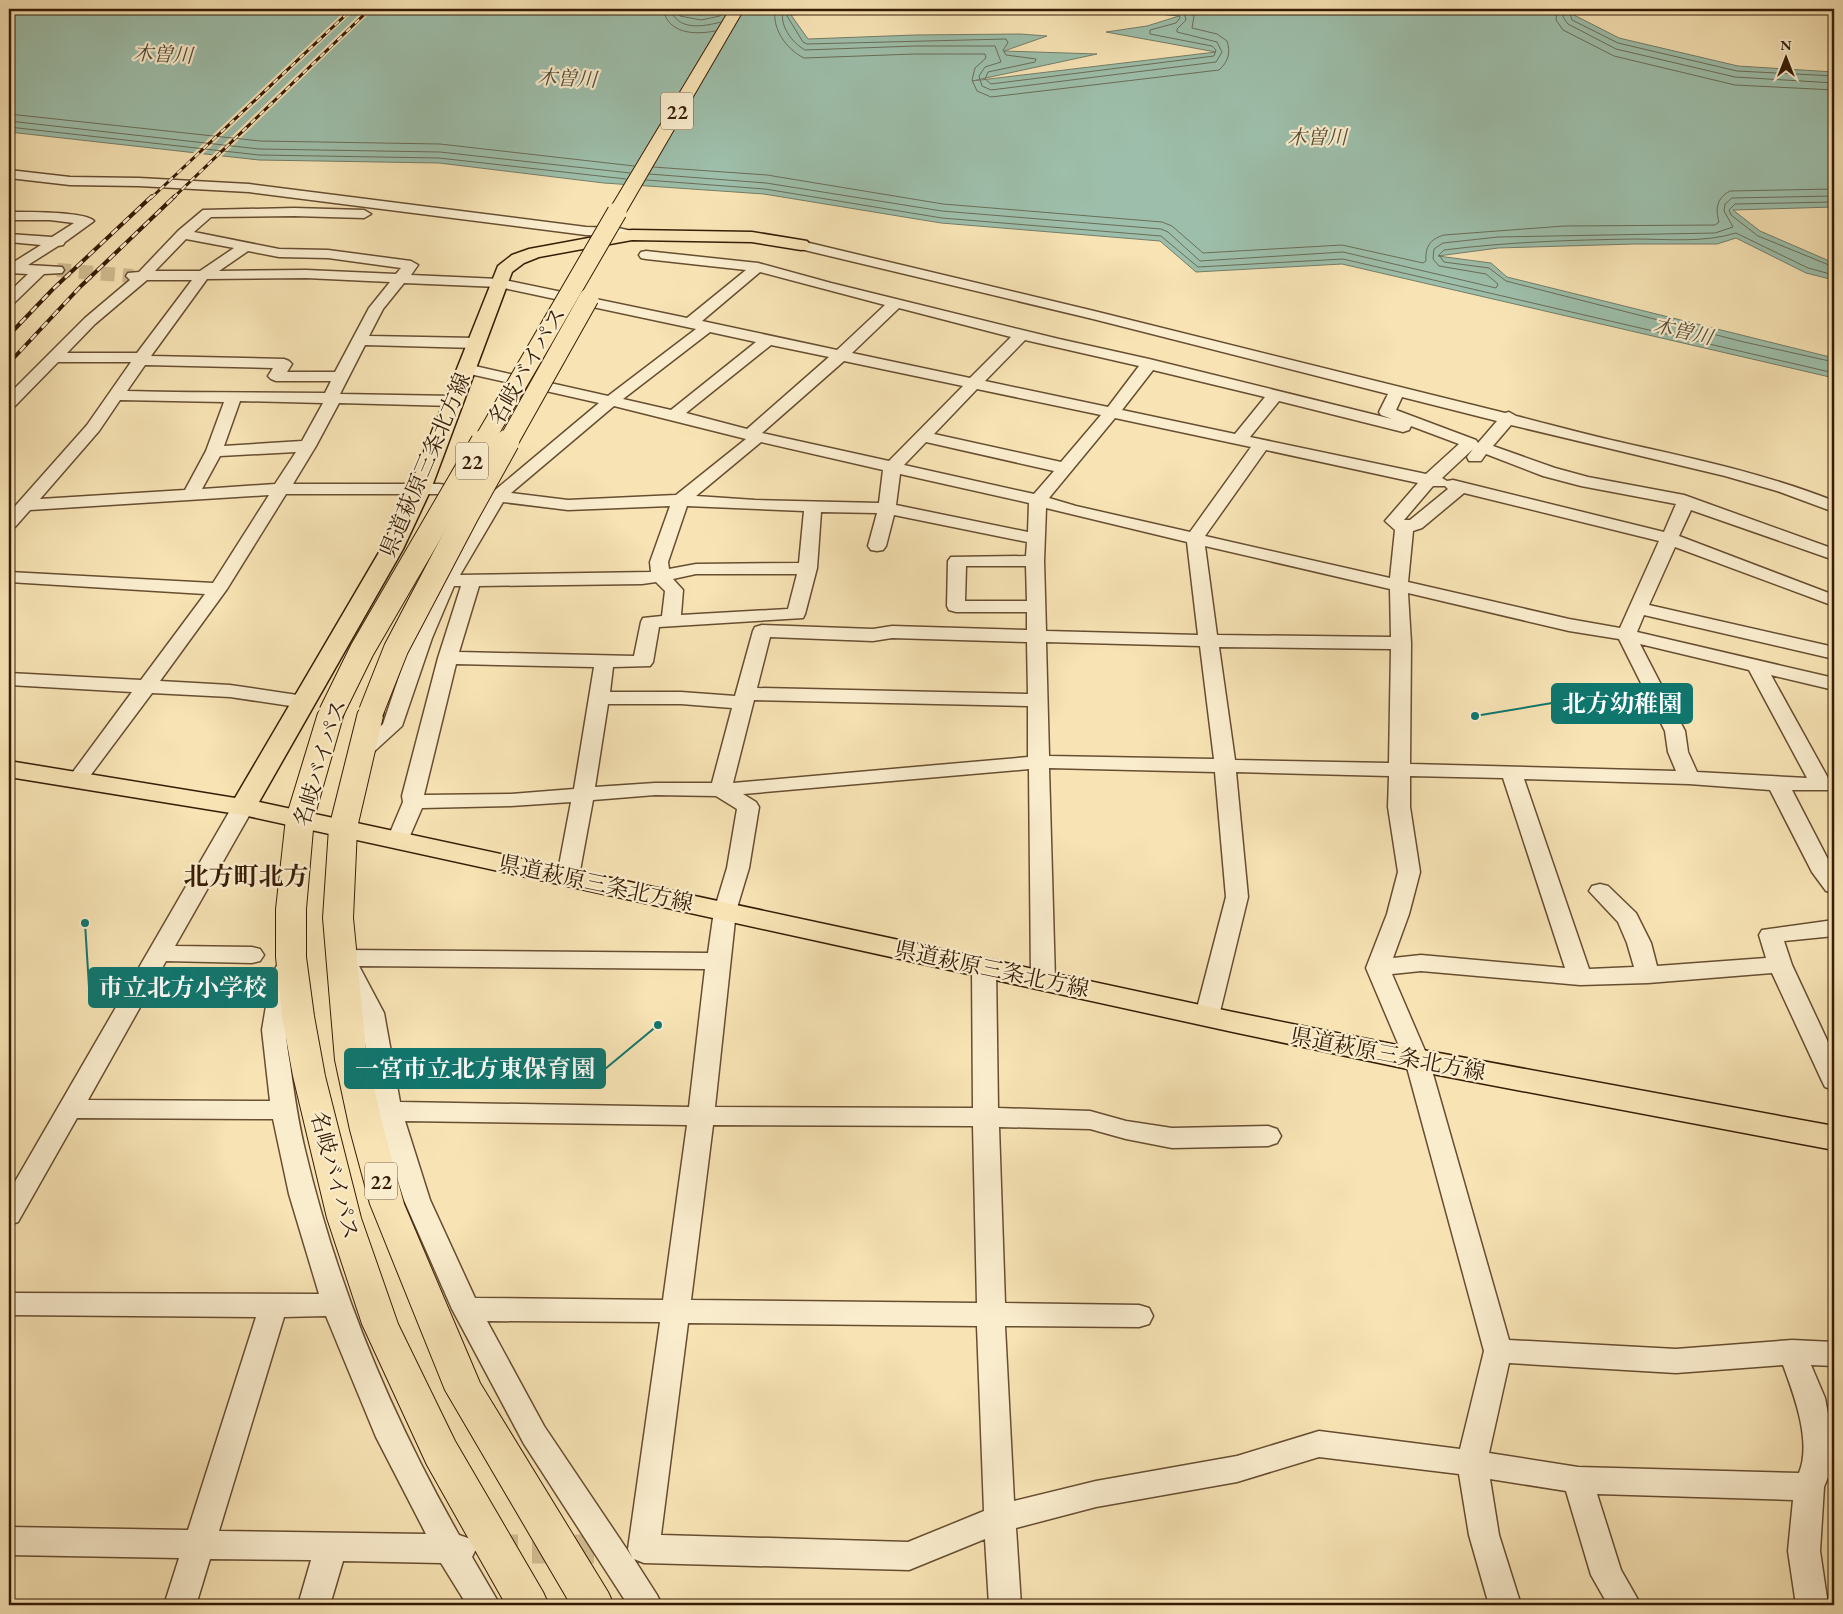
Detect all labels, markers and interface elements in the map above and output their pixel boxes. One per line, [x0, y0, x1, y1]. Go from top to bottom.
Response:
north arrow [1760, 32, 1810, 82]
text: N [1780, 36, 1792, 54]
water label: 木曽川 [132, 39, 196, 69]
water label: 木曽川 [536, 63, 600, 93]
road number: 22 [661, 92, 693, 130]
water label: 木曽川 [1287, 124, 1349, 150]
street label: 名岐バイパス [482, 302, 572, 430]
water label: 木曽川 [1651, 312, 1717, 351]
street label: 県道萩原三条北方線 [373, 368, 477, 562]
road number: 22 [456, 442, 488, 480]
callout: 北方幼稚園 [1552, 684, 1692, 723]
text: 北方幼稚園 [1562, 688, 1682, 719]
street label: 名岐バイパス [287, 696, 353, 830]
street label: 県道萩原三条北方線 [496, 848, 696, 918]
district label: 北方町北方 [183, 860, 309, 892]
street label: 県道萩原三条北方線 [892, 934, 1092, 1004]
callout: 市立北方小学校 [89, 968, 277, 1007]
text: 市立北方小学校 [99, 972, 267, 1003]
street label: 県道萩原三条北方線 [1288, 1021, 1488, 1087]
callout: 一宮市立北方東保育園 [345, 1049, 605, 1088]
text: 一宮市立北方東保育園 [355, 1053, 595, 1084]
street label: 名岐バイパス [304, 1108, 366, 1242]
road number: 22 [365, 1162, 397, 1200]

